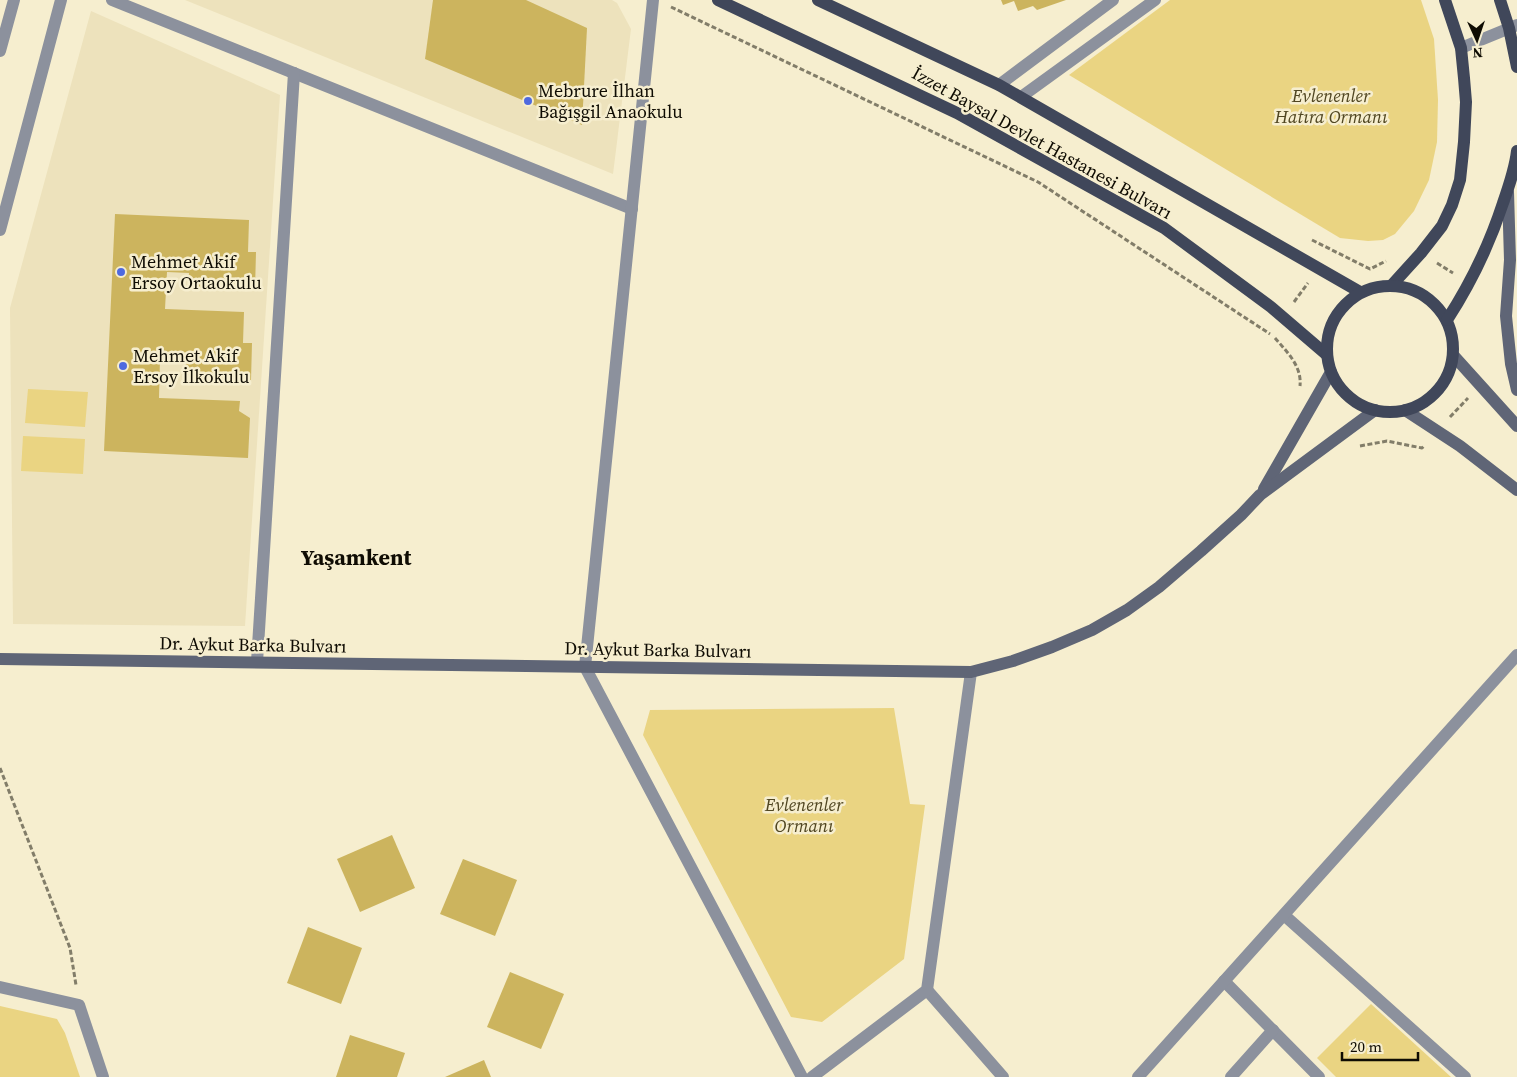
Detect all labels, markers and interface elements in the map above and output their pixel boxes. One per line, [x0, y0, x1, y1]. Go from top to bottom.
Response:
north arrow [1452, 15, 1502, 65]
text: N [1472, 43, 1483, 63]
street label: İzzet Baysal Devlet Hastanesi Bulvarı [908, 60, 1177, 225]
place label: Mebrure İlhan Bağışgil Anaokulu [538, 78, 683, 124]
park label: Evlenenler Hatıra Ormanı [1274, 83, 1388, 129]
marker: Mebrure İlhan Bağışgil Anaokulu [522, 95, 534, 107]
place label: Mehmet Akif Ersoy Ortaokulu [131, 249, 262, 295]
marker: Mehmet Akif Ersoy Ortaokulu [115, 266, 127, 278]
place label: Mehmet Akif Ersoy İlkokulu [133, 343, 249, 389]
marker: Mehmet Akif Ersoy İlkokulu [117, 360, 129, 372]
district label: Yaşamkent [301, 542, 412, 572]
street label: Dr. Aykut Barka Bulvarı [159, 630, 347, 659]
street label: Dr. Aykut Barka Bulvarı [564, 635, 752, 664]
park label: Evlenenler Ormanı [764, 792, 844, 838]
scale bar [1342, 1030, 1418, 1062]
text: 20 m [1350, 1036, 1382, 1057]

